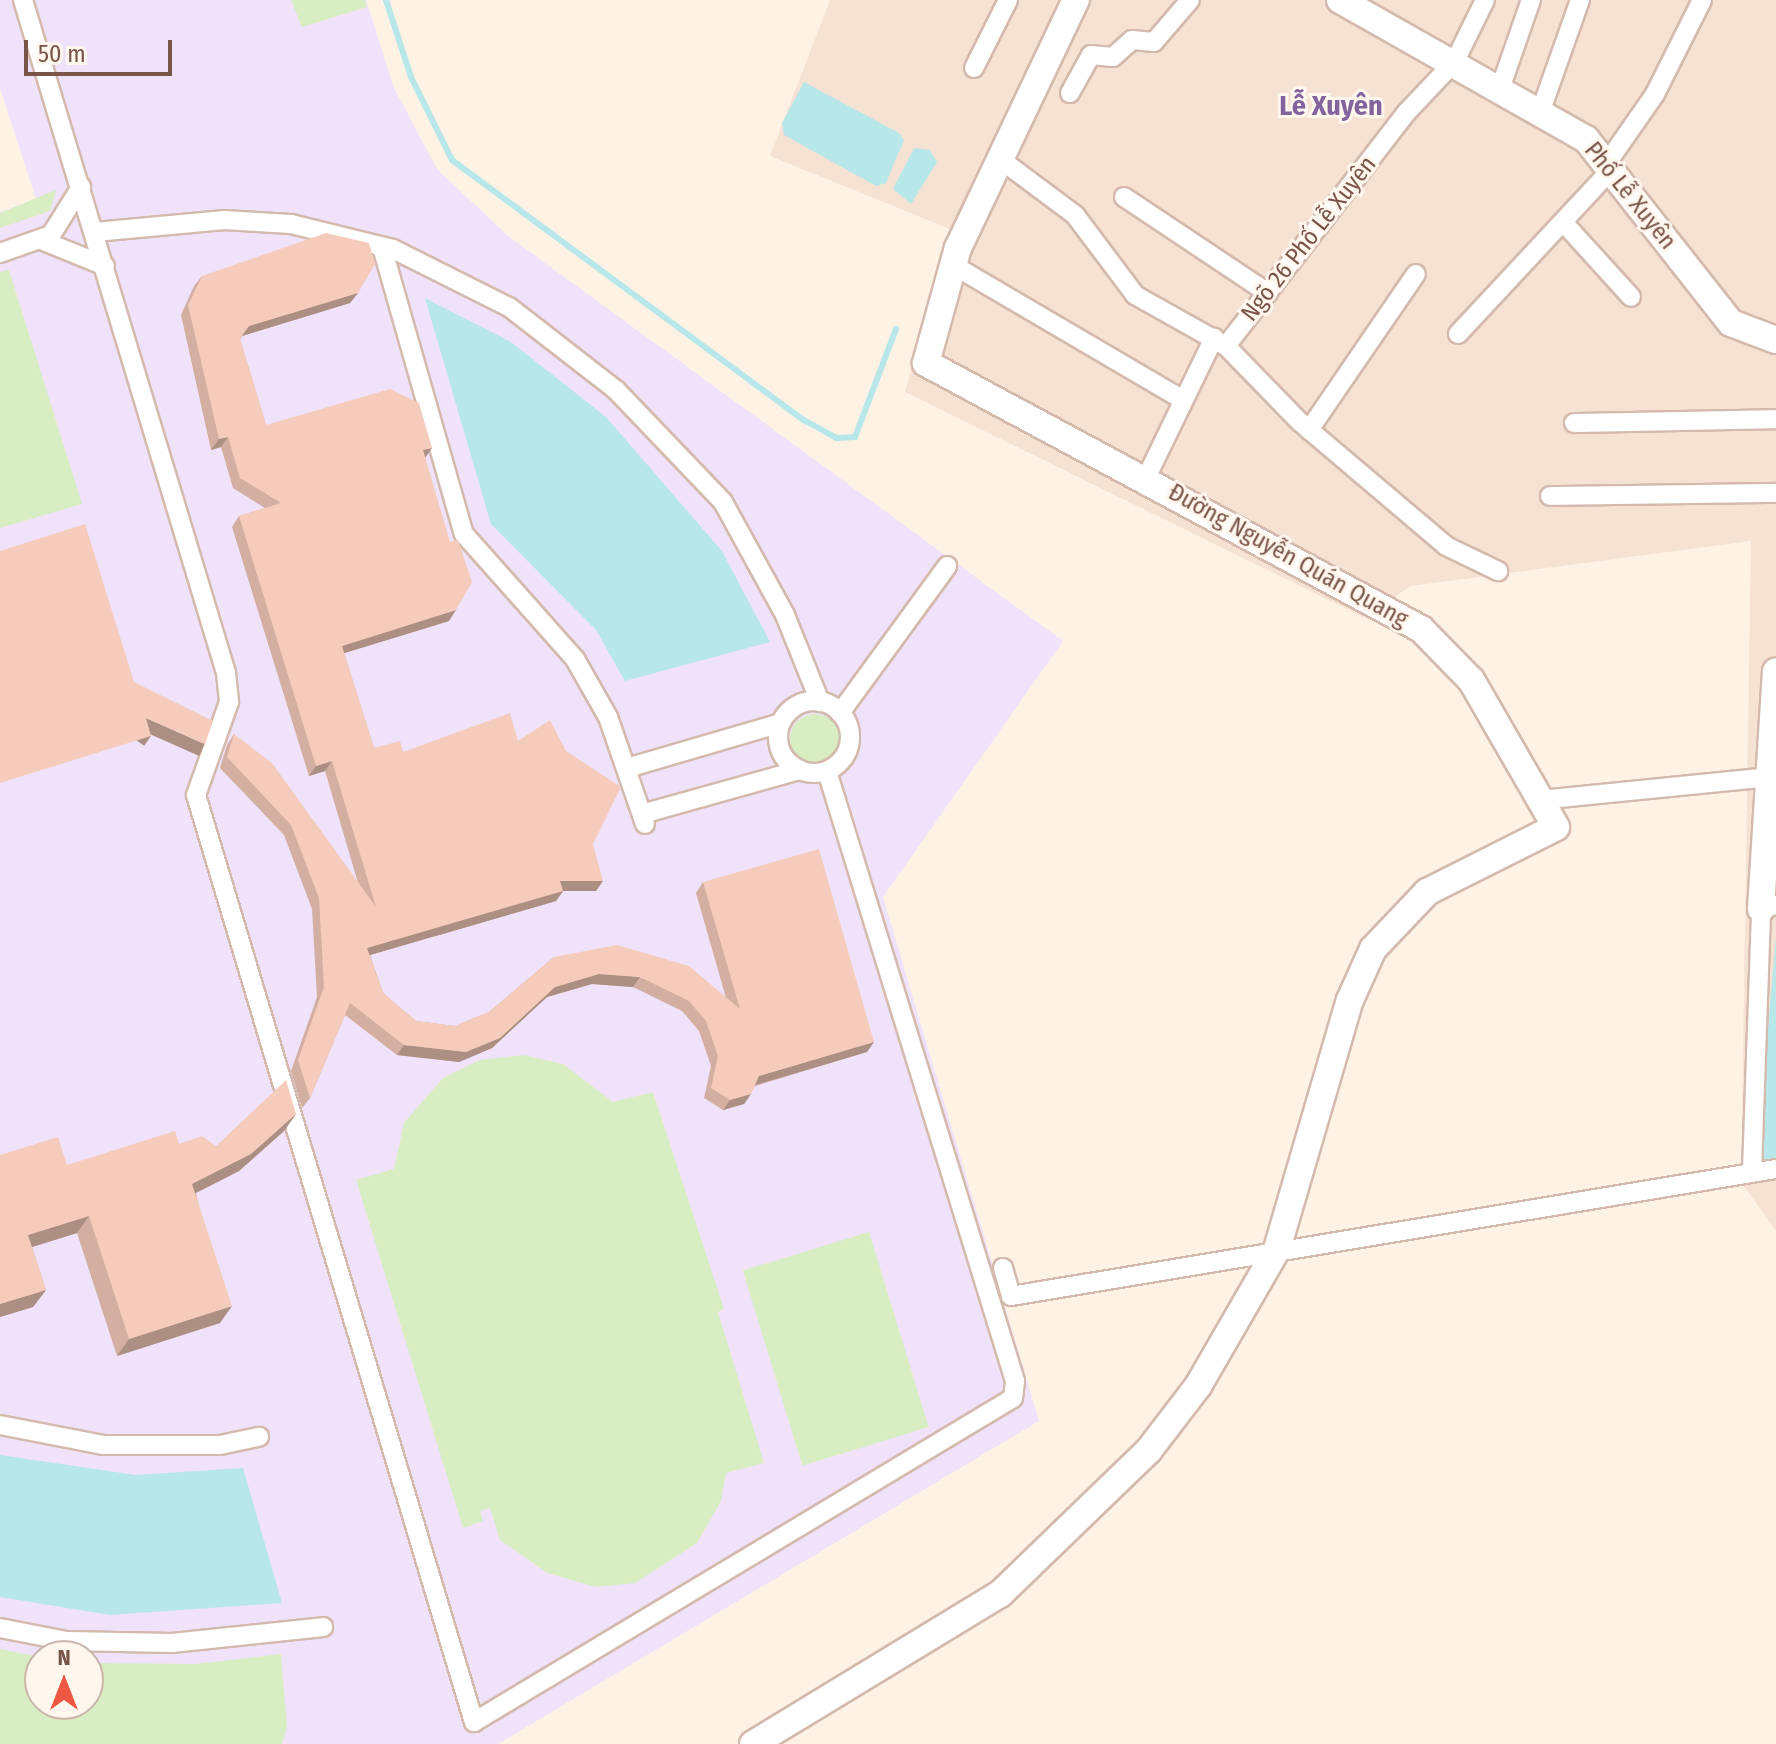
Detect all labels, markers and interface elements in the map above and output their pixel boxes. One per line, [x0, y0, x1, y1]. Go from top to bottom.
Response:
scale bar [28, 24, 176, 74]
text: 50 m [38, 40, 86, 68]
district label: Lễ Xuyên [1279, 89, 1383, 123]
street label: Phố Lễ Xuyên [1578, 137, 1682, 255]
street label: Ngõ 26 Phố Lễ Xuyên [1236, 151, 1382, 327]
street label: Đường Nguyễn Quán Quang [1163, 478, 1413, 634]
north arrow [24, 1640, 104, 1720]
text: N [57, 1644, 71, 1671]

